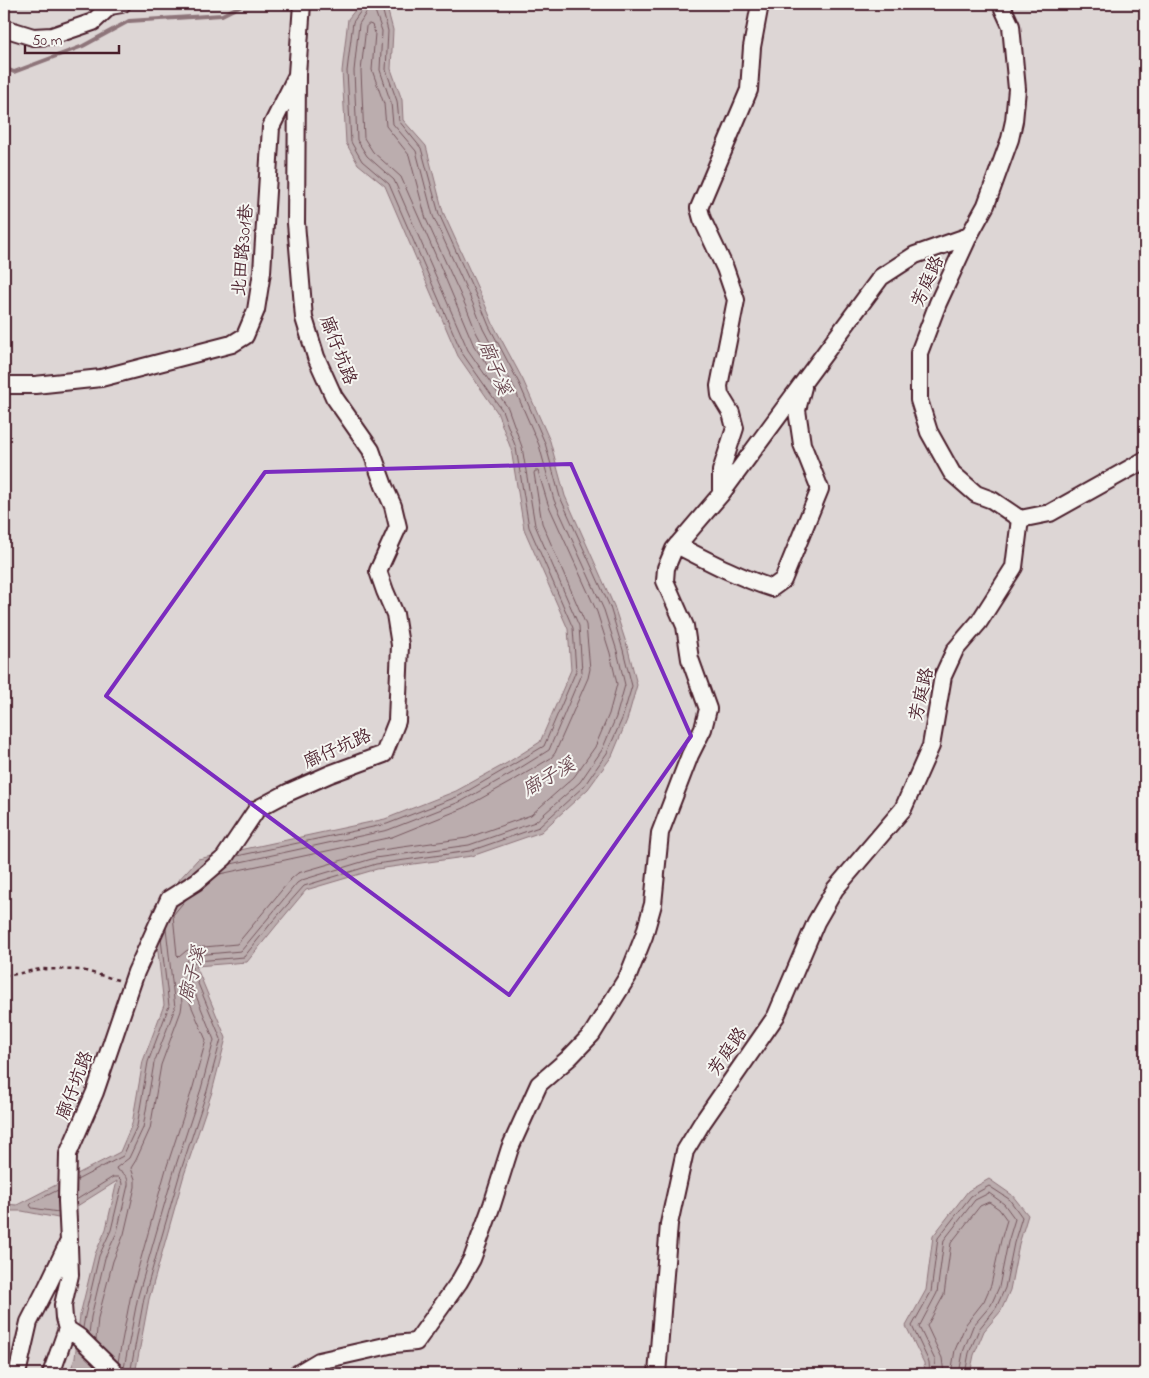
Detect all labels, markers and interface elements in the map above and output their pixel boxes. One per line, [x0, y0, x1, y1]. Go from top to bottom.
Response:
scale bar [25, 22, 119, 54]
text: 50 m [32, 30, 63, 52]
street label: 北田路301巷 [227, 203, 261, 298]
street label: 芳庭路 [906, 252, 952, 312]
street label: 廍仔坑路 [312, 312, 362, 389]
water label: 廍子溪 [470, 336, 517, 400]
street label: 芳庭路 [904, 665, 942, 724]
street label: 廍仔坑路 [300, 723, 376, 776]
water label: 廍子溪 [518, 752, 582, 804]
water label: 廍子溪 [173, 943, 214, 1006]
street label: 芳庭路 [703, 1023, 755, 1082]
street label: 廍仔坑路 [51, 1047, 101, 1124]

